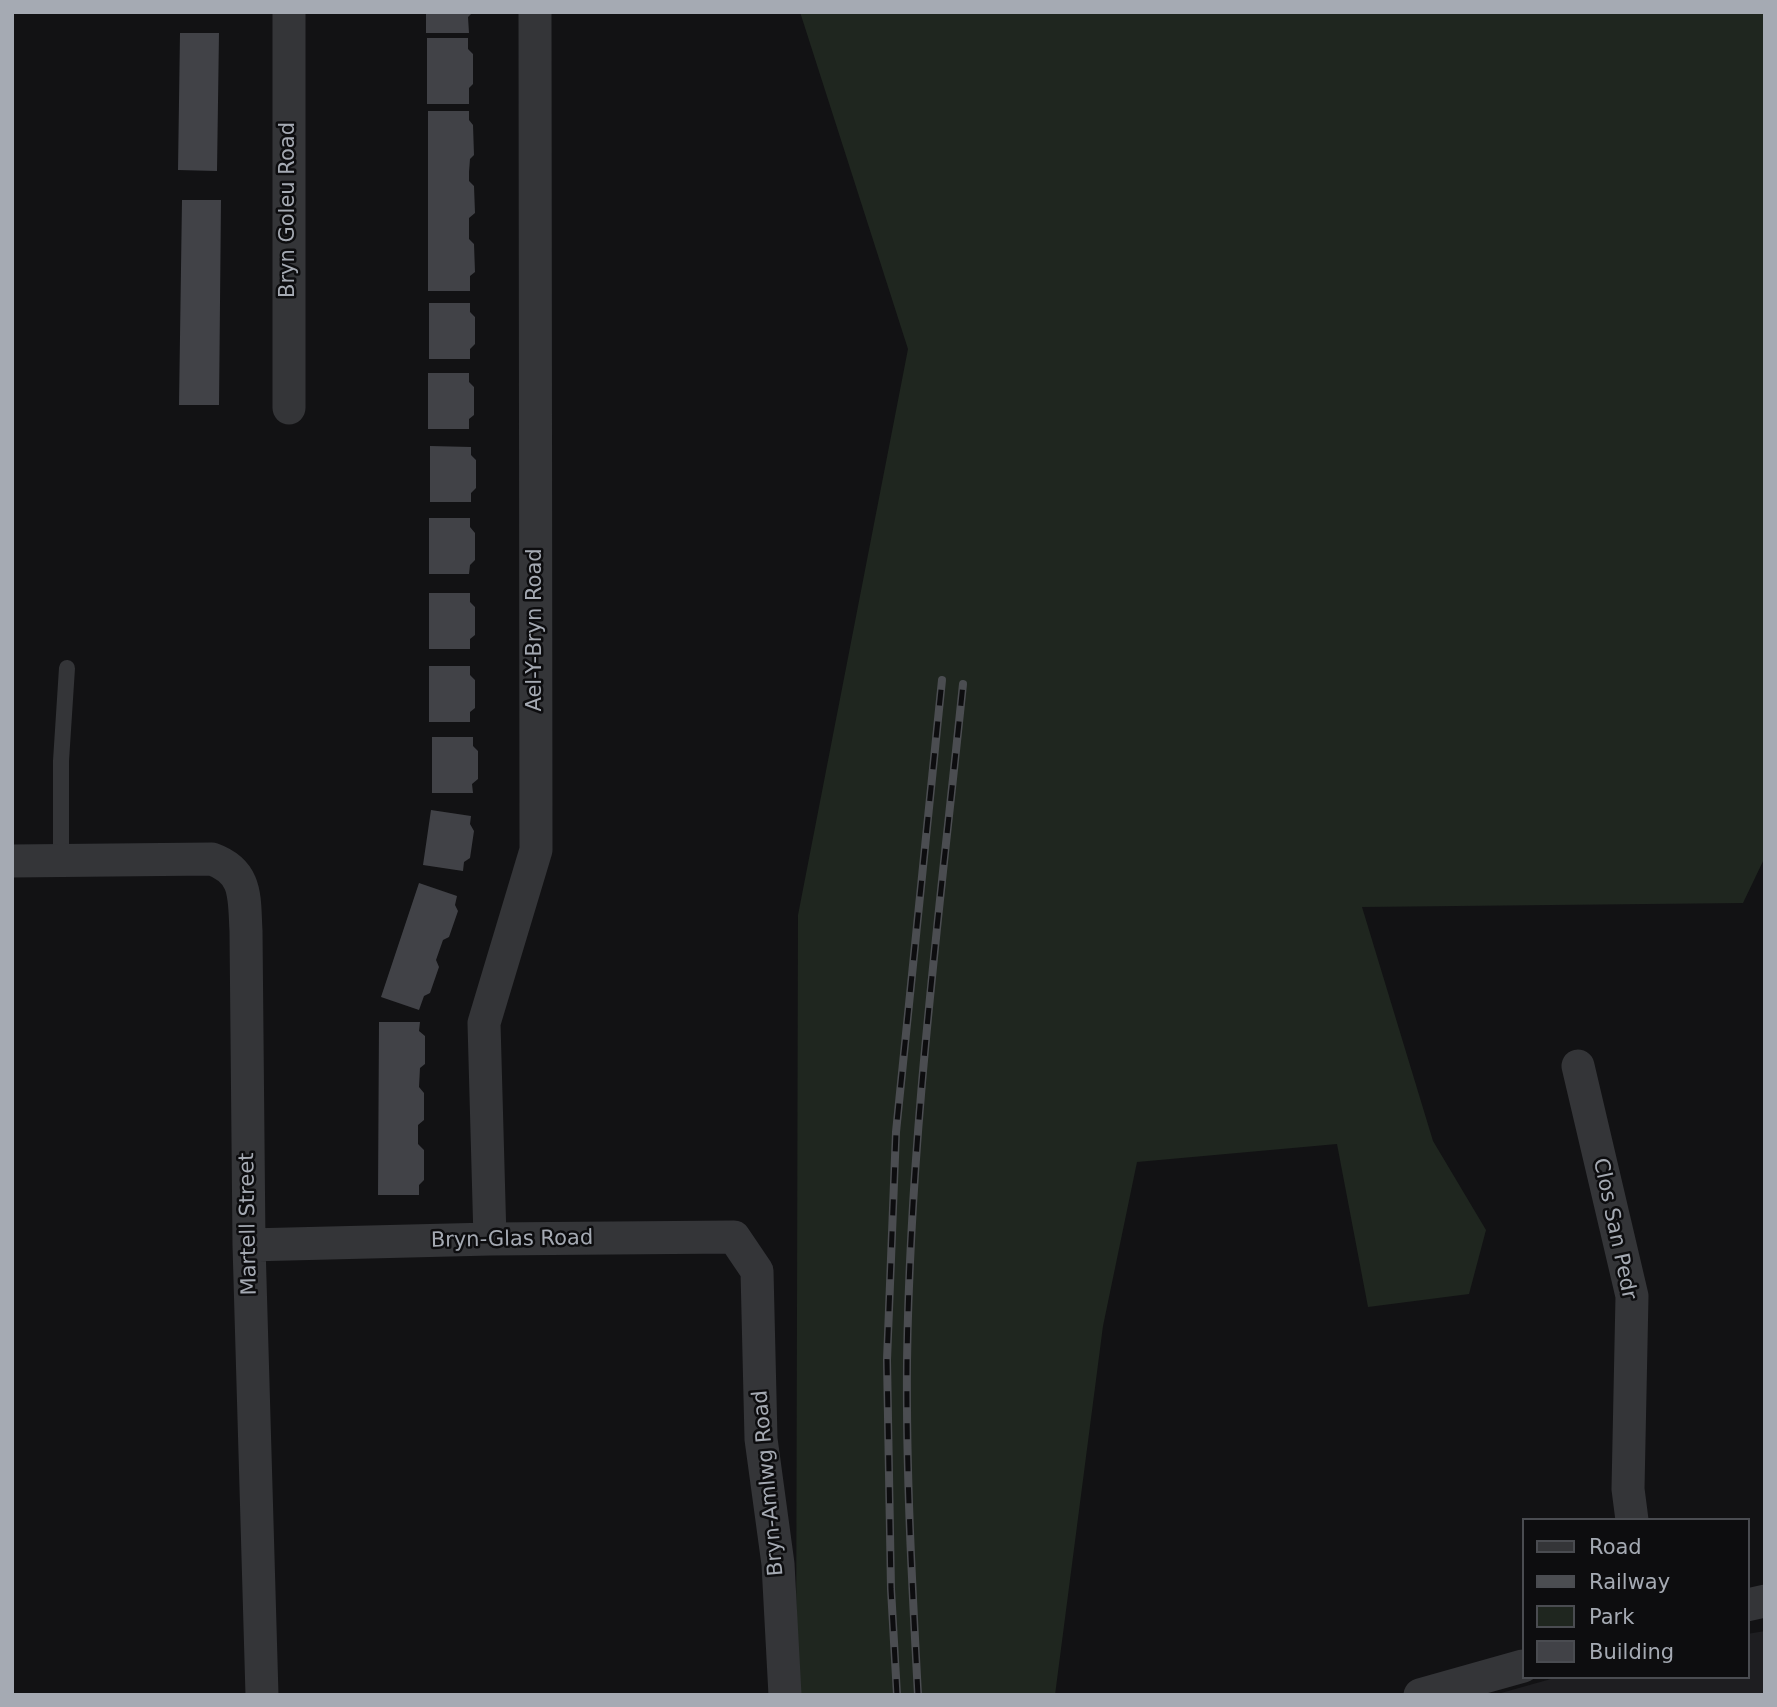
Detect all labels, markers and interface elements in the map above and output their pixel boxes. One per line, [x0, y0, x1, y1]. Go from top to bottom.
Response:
street label: Bryn Goleu Road [276, 122, 302, 298]
street label: Ael-Y-Bryn Road [523, 548, 549, 712]
street label: Martell Street [235, 1152, 263, 1296]
street label: Clos San Pedr [1587, 1156, 1641, 1302]
street label: Bryn-Glas Road [431, 1226, 593, 1254]
street label: Bryn-Amlwg Road [748, 1389, 790, 1577]
legend [1522, 1518, 1749, 1679]
text: Road [1589, 1535, 1642, 1559]
text: Railway [1589, 1570, 1670, 1594]
text: Park [1589, 1605, 1634, 1629]
text: Building [1589, 1640, 1674, 1664]

